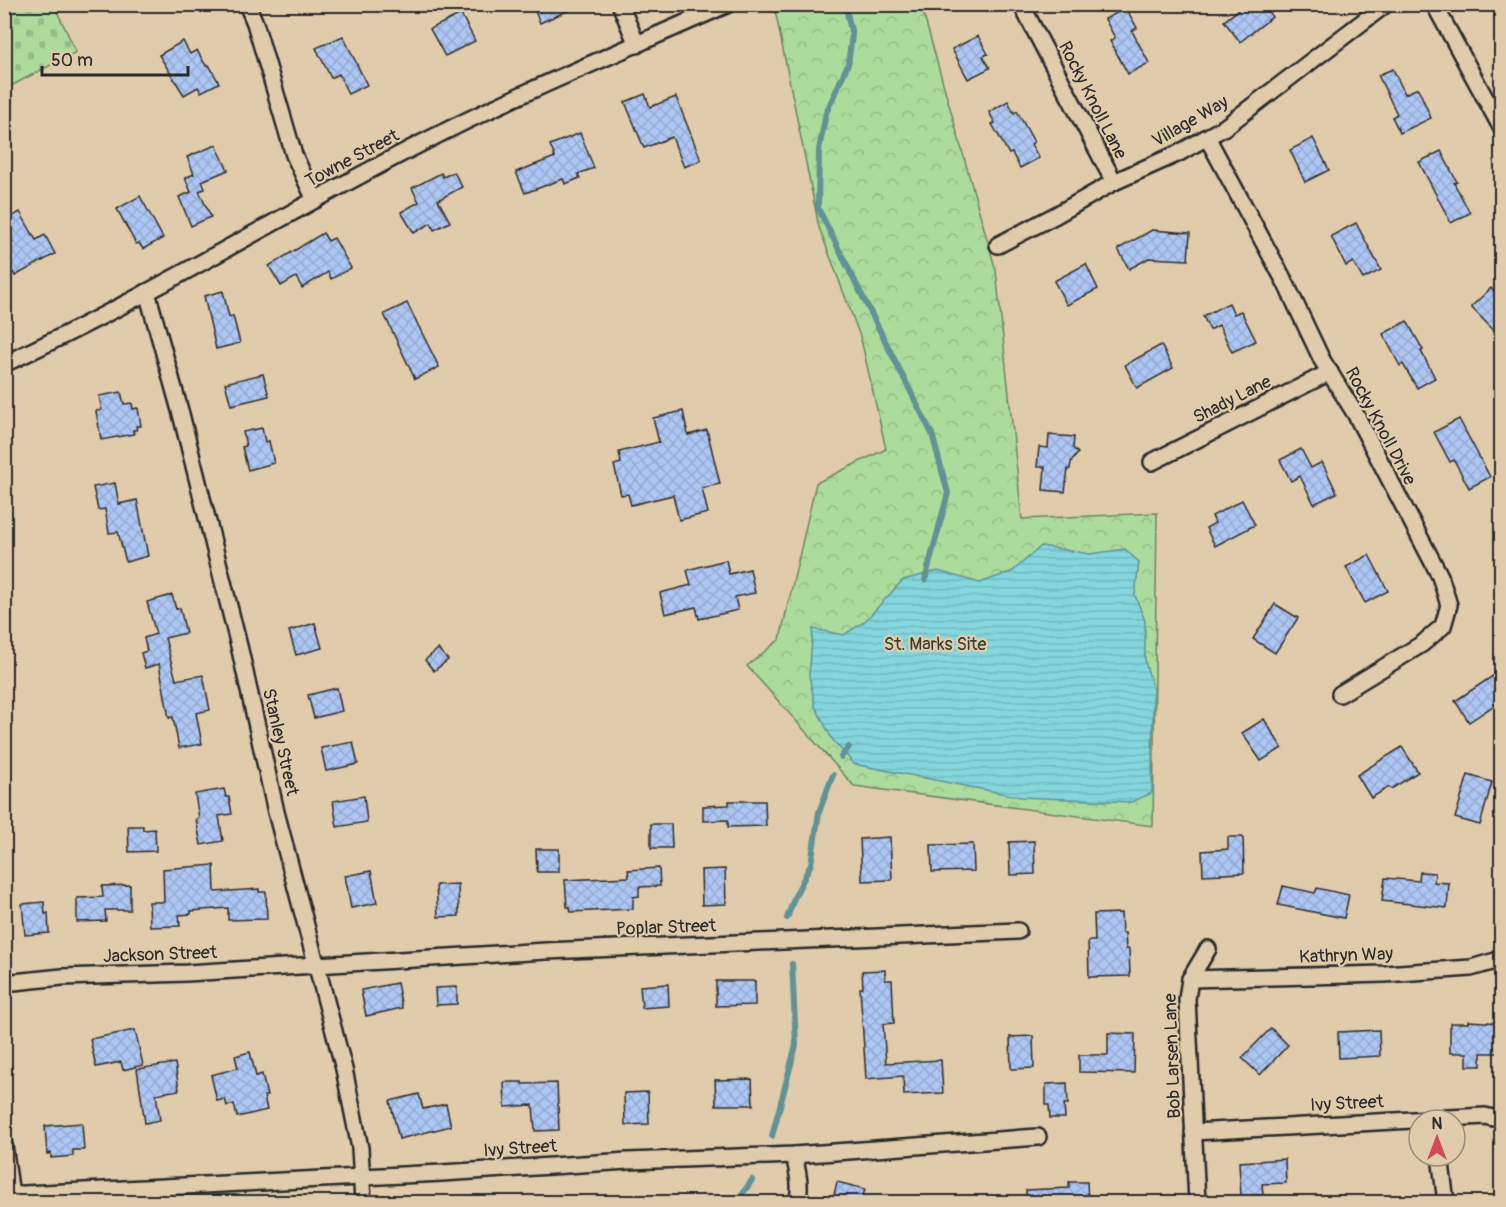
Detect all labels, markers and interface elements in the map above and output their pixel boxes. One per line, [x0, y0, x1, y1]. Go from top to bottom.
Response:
street label: Rocky Knoll Lane [1053, 38, 1132, 163]
scale bar [42, 39, 188, 77]
text: 50 m [51, 49, 93, 72]
street label: Village Way [1148, 90, 1233, 152]
street label: Towne Street [302, 124, 404, 193]
street label: Rocky Knoll Drive [1340, 363, 1421, 489]
street label: Shady Lane [1189, 370, 1275, 429]
park label: St. Marks Site [884, 633, 986, 656]
street label: Stanley Street [257, 686, 304, 799]
street label: Poplar Street [616, 914, 717, 941]
street label: Jackson Street [103, 941, 218, 968]
street label: Kathryn Way [1299, 942, 1394, 969]
street label: Bob Larsen Lane [1159, 993, 1186, 1119]
street label: Ivy Street [1310, 1090, 1385, 1117]
north arrow [1407, 1108, 1467, 1168]
text: N [1432, 1114, 1443, 1134]
street label: Ivy Street [483, 1134, 558, 1163]

